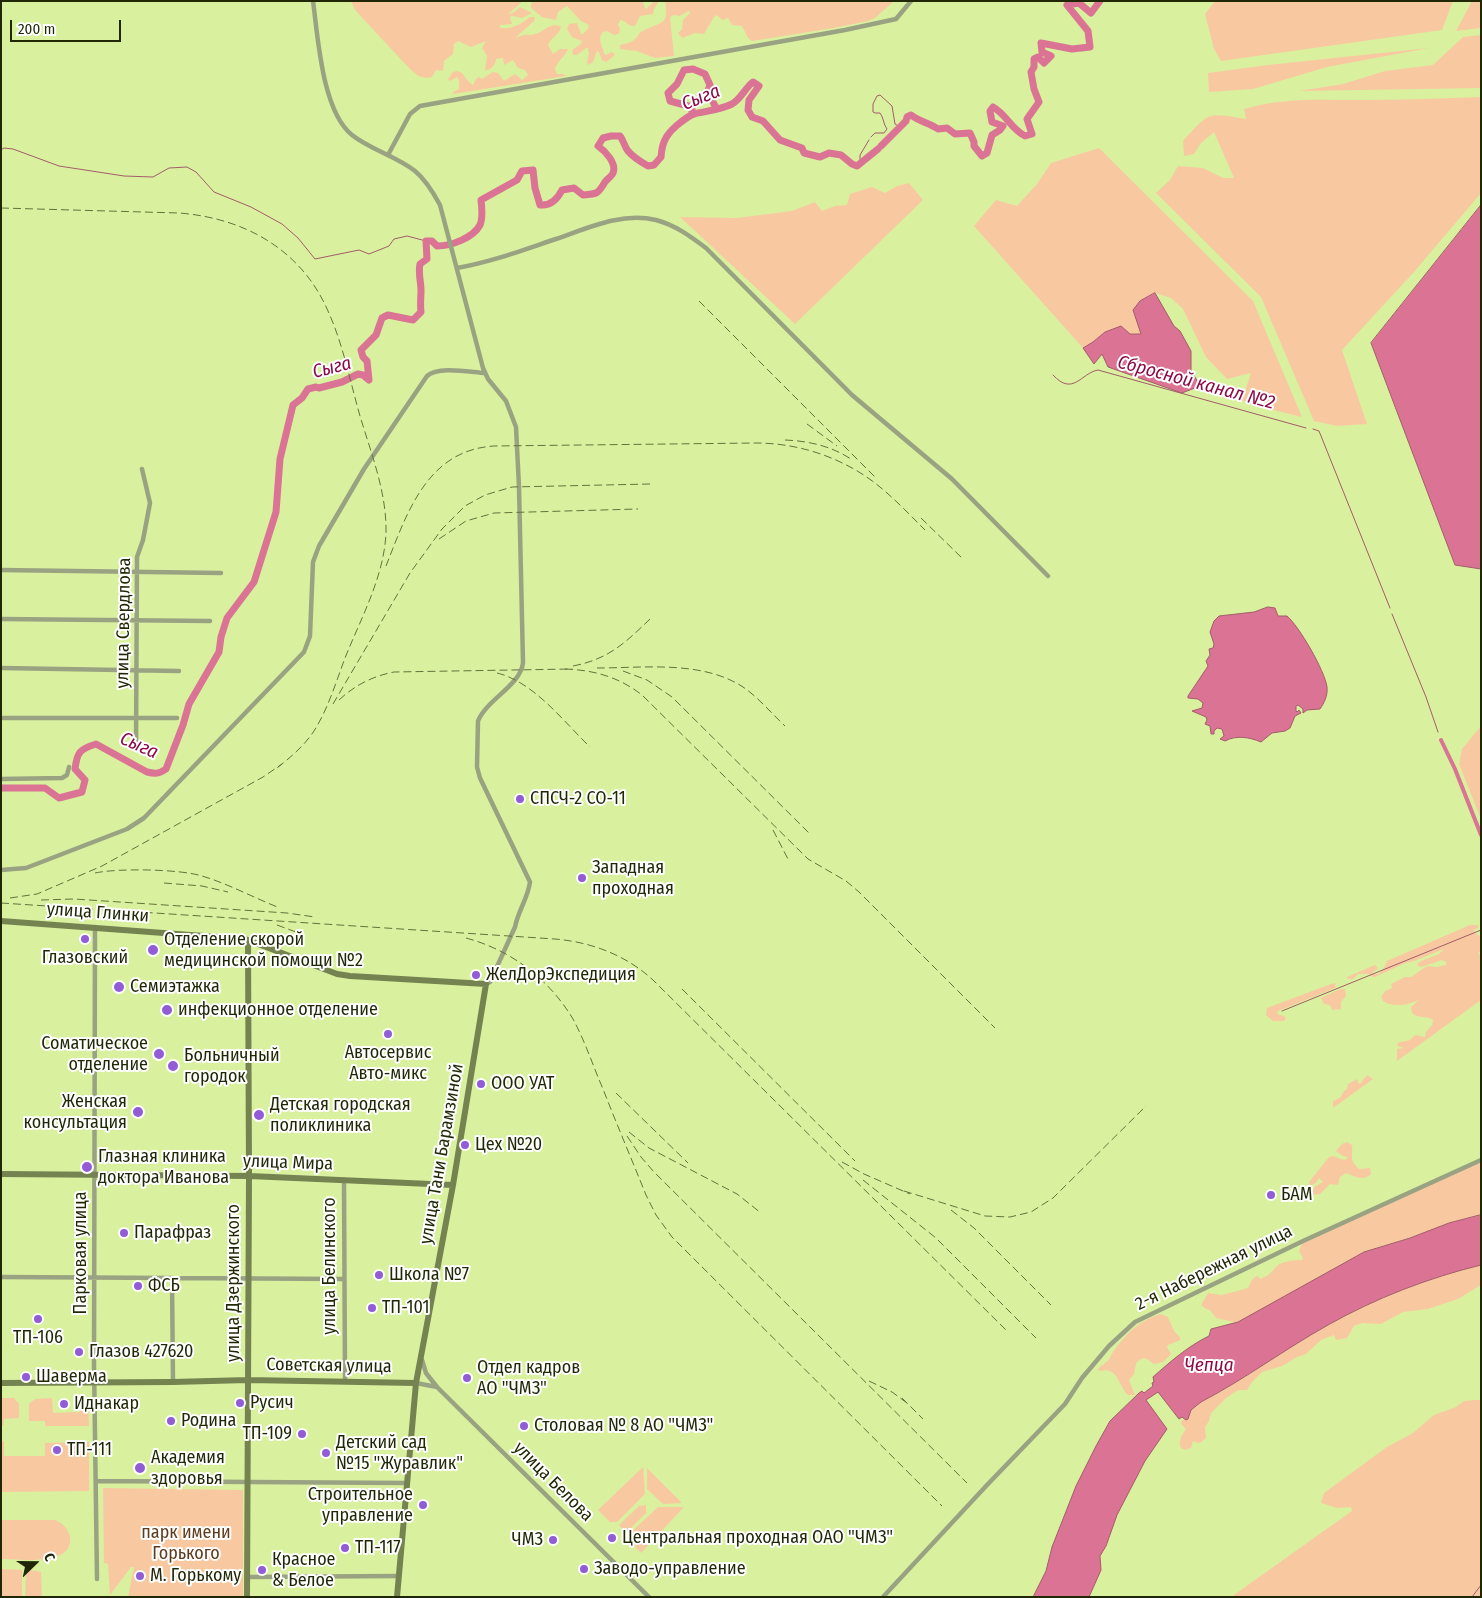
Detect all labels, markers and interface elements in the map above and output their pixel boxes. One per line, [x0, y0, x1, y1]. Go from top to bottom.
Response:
scale bar [12, 10, 124, 42]
text: 200 m [18, 20, 55, 38]
water label: Сыга [678, 80, 724, 116]
water label: Сбросной канал №2 [1115, 351, 1277, 415]
water label: Сыга [310, 352, 354, 384]
street label: улица Свердлова [112, 557, 136, 689]
water label: Сыга [116, 728, 162, 764]
place label: СПСЧ-2 СО-11 [530, 788, 626, 810]
marker: СПСЧ-2 СО-11 [514, 793, 526, 805]
place label: Западная проходная [592, 857, 674, 900]
marker: Западная проходная [576, 872, 588, 884]
street label: улица Глинки [46, 899, 150, 927]
place label: Отделение скорой медицинской помощи №2 [164, 929, 363, 972]
marker: Глазовский [79, 933, 91, 945]
marker: Отделение скорой медицинской помощи №2 [146, 943, 160, 957]
place label: Глазовский [42, 947, 128, 969]
place label: ЖелДорЭкспедиция [486, 964, 636, 986]
marker: ЖелДорЭкспедиция [470, 969, 482, 981]
place label: Семиэтажка [130, 976, 220, 998]
marker: Семиэтажка [112, 980, 126, 994]
place label: инфекционное отделение [178, 999, 378, 1021]
marker: инфекционное отделение [160, 1003, 174, 1017]
marker: Автосервис Авто-микс [382, 1028, 394, 1040]
place label: Соматическое отделение [41, 1033, 148, 1076]
place label: Автосервис Авто-микс [345, 1042, 431, 1084]
place label: Больничный городок [184, 1045, 280, 1088]
marker: Соматическое отделение [152, 1047, 166, 1061]
marker: Больничный городок [166, 1059, 180, 1073]
street label: улица Тани Барамзиной [415, 1062, 469, 1246]
place label: ООО УАТ [491, 1073, 554, 1095]
marker: ООО УАТ [475, 1078, 487, 1090]
place label: Женская консультация [24, 1091, 127, 1134]
place label: Детская городская поликлиника [270, 1094, 411, 1136]
marker: Женская консультация [131, 1105, 145, 1119]
marker: Детская городская поликлиника [252, 1108, 266, 1122]
place label: Цех №20 [475, 1134, 542, 1156]
marker: Цех №20 [459, 1139, 471, 1151]
place label: Глазная клиника доктора Иванова [98, 1146, 229, 1188]
street label: улица Мира [243, 1151, 333, 1175]
marker: Глазная клиника доктора Иванова [80, 1160, 94, 1174]
place label: БАМ [1281, 1184, 1313, 1206]
marker: БАМ [1265, 1189, 1277, 1201]
street label: Парковая улица [70, 1192, 92, 1314]
street label: улица Белинского [319, 1197, 341, 1335]
street label: улица Дзержинского [223, 1204, 245, 1362]
street label: 2-я Набережная улица [1132, 1221, 1296, 1315]
place label: Парафраз [134, 1222, 211, 1244]
marker: Парафраз [118, 1227, 130, 1239]
place label: Школа №7 [389, 1264, 469, 1286]
marker: Школа №7 [373, 1269, 385, 1281]
place label: ФСБ [148, 1275, 180, 1297]
marker: ФСБ [132, 1280, 144, 1292]
place label: ТП-101 [382, 1297, 430, 1319]
marker: ТП-101 [366, 1302, 378, 1314]
marker: ТП-106 [32, 1313, 44, 1325]
place label: ТП-106 [13, 1327, 63, 1349]
place label: Глазов 427620 [89, 1341, 193, 1363]
marker: Глазов 427620 [73, 1346, 85, 1358]
street label: Советская улица [266, 1354, 392, 1378]
water label: Чепца [1184, 1355, 1234, 1377]
place label: Отдел кадров АО "ЧМЗ" [477, 1357, 580, 1400]
place label: Шаверма [36, 1366, 107, 1388]
marker: Шаверма [20, 1371, 32, 1383]
marker: Отдел кадров АО "ЧМЗ" [461, 1372, 473, 1384]
place label: Русич [250, 1392, 294, 1414]
place label: Иднакар [74, 1393, 139, 1415]
marker: Русич [234, 1397, 246, 1409]
marker: Иднакар [58, 1398, 70, 1410]
place label: Родина [181, 1410, 236, 1432]
marker: Родина [165, 1415, 177, 1427]
place label: Столовая № 8 АО "ЧМЗ" [534, 1415, 713, 1437]
marker: Столовая № 8 АО "ЧМЗ" [518, 1420, 530, 1432]
place label: ТП-109 [242, 1423, 292, 1445]
marker: ТП-109 [296, 1428, 308, 1440]
place label: Детский сад №15 "Журавлик" [336, 1432, 463, 1475]
street label: улица Белова [509, 1438, 597, 1526]
place label: ТП-111 [67, 1439, 112, 1461]
marker: ТП-111 [51, 1444, 63, 1456]
place label: Академия здоровья [151, 1447, 225, 1490]
marker: Детский сад №15 "Журавлик" [320, 1447, 332, 1459]
marker: Академия здоровья [133, 1461, 147, 1475]
place label: Строительное управление [308, 1484, 413, 1526]
marker: Строительное управление [417, 1499, 429, 1511]
park label: парк имени Горького [141, 1522, 231, 1565]
place label: Центральная проходная ОАО "ЧМЗ" [622, 1527, 893, 1549]
place label: ЧМЗ [512, 1529, 543, 1551]
marker: Центральная проходная ОАО "ЧМЗ" [606, 1532, 618, 1544]
marker: ЧМЗ [547, 1534, 559, 1546]
place label: ТП-117 [355, 1537, 401, 1559]
north arrow [10, 1538, 60, 1588]
marker: ТП-117 [339, 1542, 351, 1554]
place label: Красное & Белое [272, 1549, 336, 1592]
text: С [40, 1551, 59, 1564]
place label: Заводо-управление [594, 1558, 746, 1580]
marker: Заводо-управление [578, 1563, 590, 1575]
marker: Красное & Белое [256, 1564, 268, 1576]
place label: М. Горькому [150, 1565, 241, 1587]
marker: М. Горькому [134, 1570, 146, 1582]

